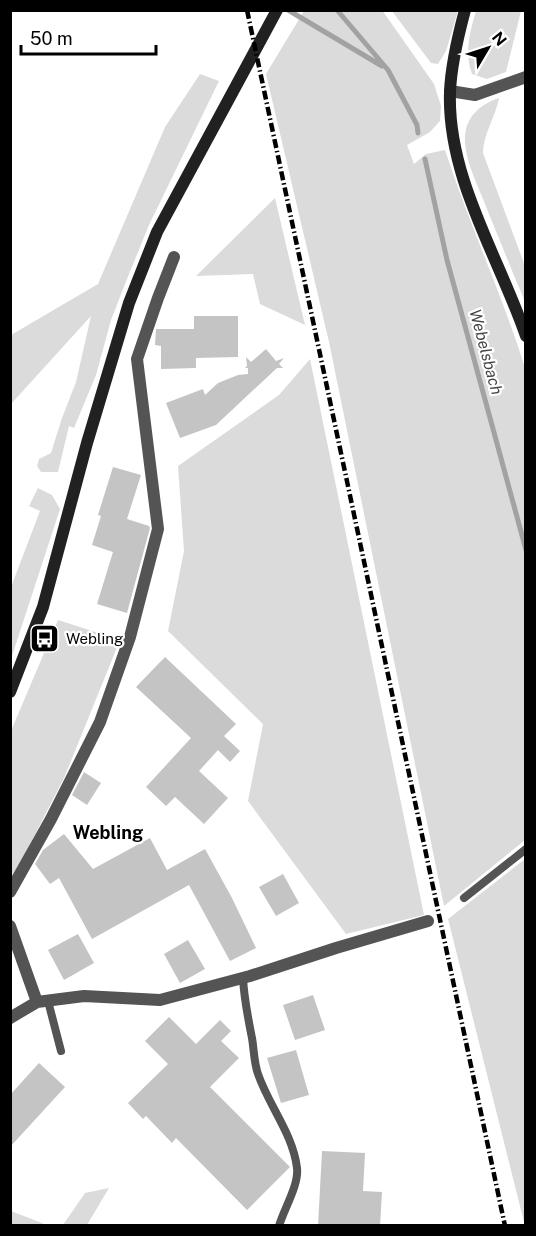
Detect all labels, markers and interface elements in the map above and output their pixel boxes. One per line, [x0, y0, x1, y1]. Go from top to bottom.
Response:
scale bar [21, 18, 156, 56]
north arrow [458, 18, 518, 78]
text: 50 m [30, 28, 73, 49]
text: N [488, 28, 511, 50]
water label: Webelsbach [465, 307, 507, 397]
bus stop icon: Webling [29, 622, 61, 654]
place label: Webling [66, 630, 123, 647]
district label: Webling [73, 822, 143, 843]

